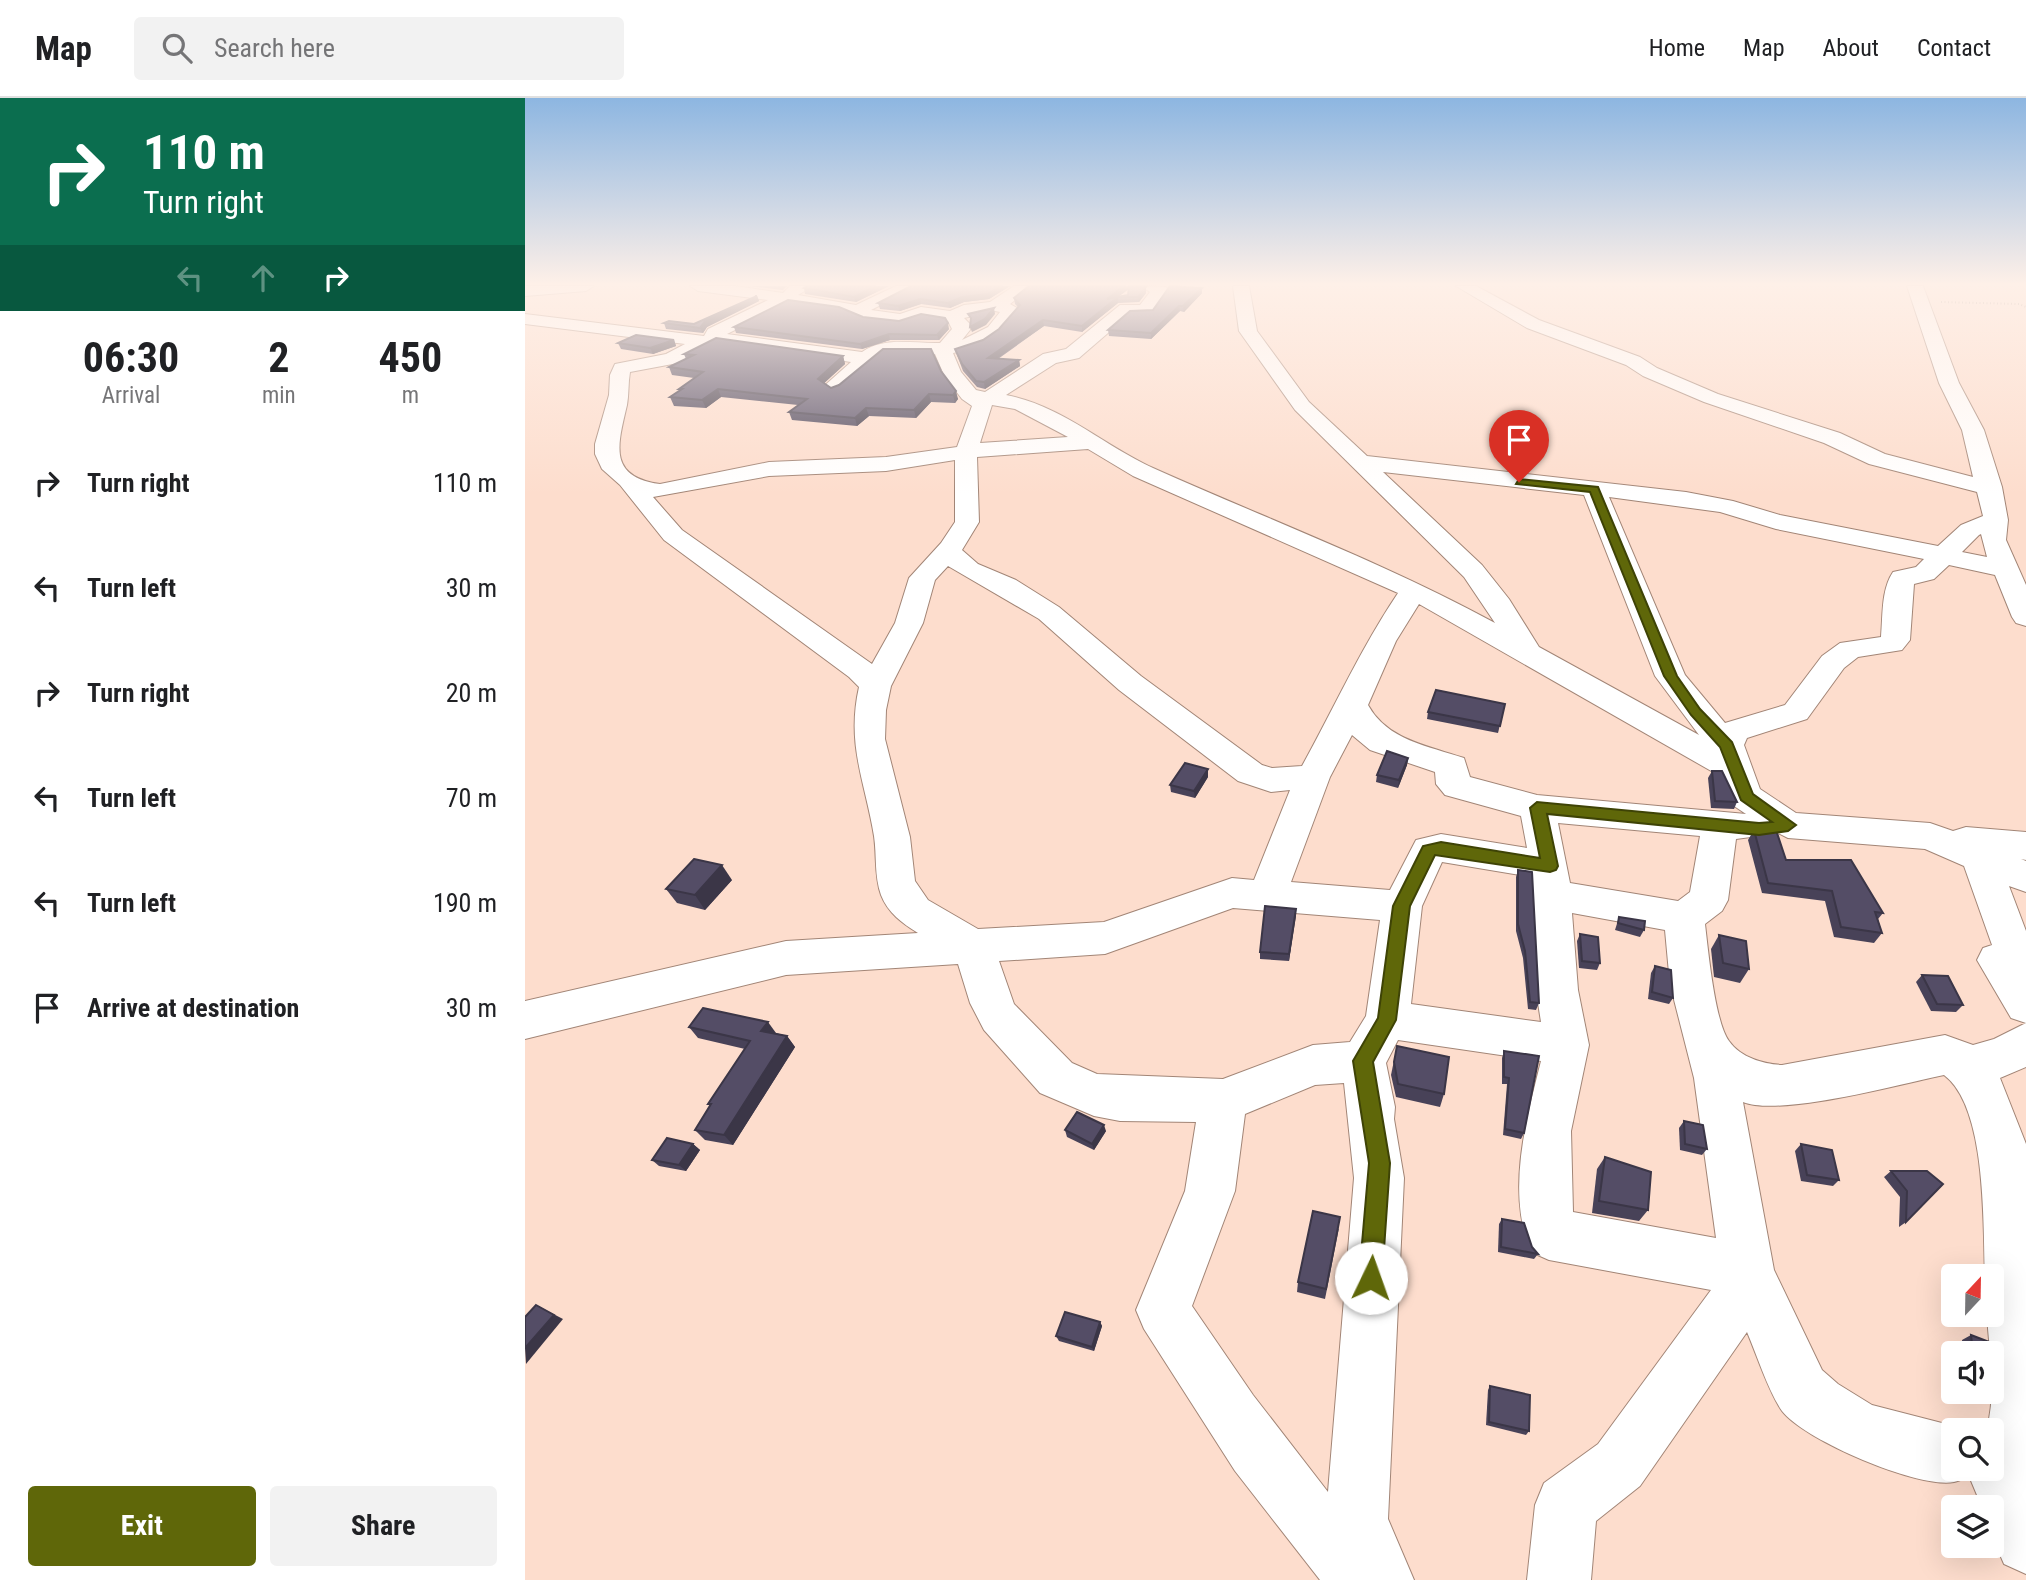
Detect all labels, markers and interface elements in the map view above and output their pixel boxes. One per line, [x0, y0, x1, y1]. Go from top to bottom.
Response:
search box [134, 17, 624, 80]
text: Map [35, 29, 92, 68]
icon: search [158, 29, 196, 67]
text: Search here [214, 33, 335, 63]
text: Home [1649, 34, 1705, 62]
text: Map [1743, 34, 1785, 62]
text: About [1823, 34, 1879, 62]
text: Contact [1917, 34, 1991, 62]
text: 110 m [143, 124, 265, 181]
icon: right [28, 126, 119, 217]
text: Turn right [143, 183, 264, 221]
icon: left [171, 259, 209, 297]
icon: ahead [244, 259, 282, 297]
icon: right [317, 259, 355, 297]
text: 06:30 [83, 333, 179, 382]
text: 2 [268, 333, 289, 382]
text: 450 [378, 333, 442, 382]
text: Arrival [102, 382, 160, 409]
text: min [262, 382, 296, 409]
text: m [402, 382, 419, 409]
pin [1489, 410, 1549, 482]
icon: arrive [1500, 421, 1538, 459]
icon: right [28, 464, 66, 502]
text: Turn right [87, 468, 189, 498]
text: 110 m [433, 468, 497, 498]
icon: left [28, 569, 66, 607]
text: Turn left [87, 573, 176, 603]
text: 30 m [446, 573, 497, 603]
icon: right [28, 674, 66, 712]
text: Turn right [87, 678, 189, 708]
text: 20 m [446, 678, 497, 708]
icon: left [28, 779, 66, 817]
text: Turn left [87, 783, 176, 813]
text: 70 m [446, 783, 497, 813]
icon: left [28, 884, 66, 922]
text: Turn left [87, 888, 176, 918]
text: 190 m [433, 888, 497, 918]
icon: arrive [28, 989, 66, 1027]
text: Arrive at destination [87, 993, 299, 1023]
text: 30 m [446, 993, 497, 1023]
position arrow [1334, 1241, 1408, 1315]
north arrow [1941, 1264, 2004, 1326]
map controls [1941, 1264, 2004, 1558]
button: sound [1941, 1341, 2004, 1404]
button: search [1941, 1418, 2004, 1481]
button: Exit [28, 1486, 256, 1566]
button: Share [270, 1486, 497, 1566]
button: layers [1941, 1495, 2004, 1558]

